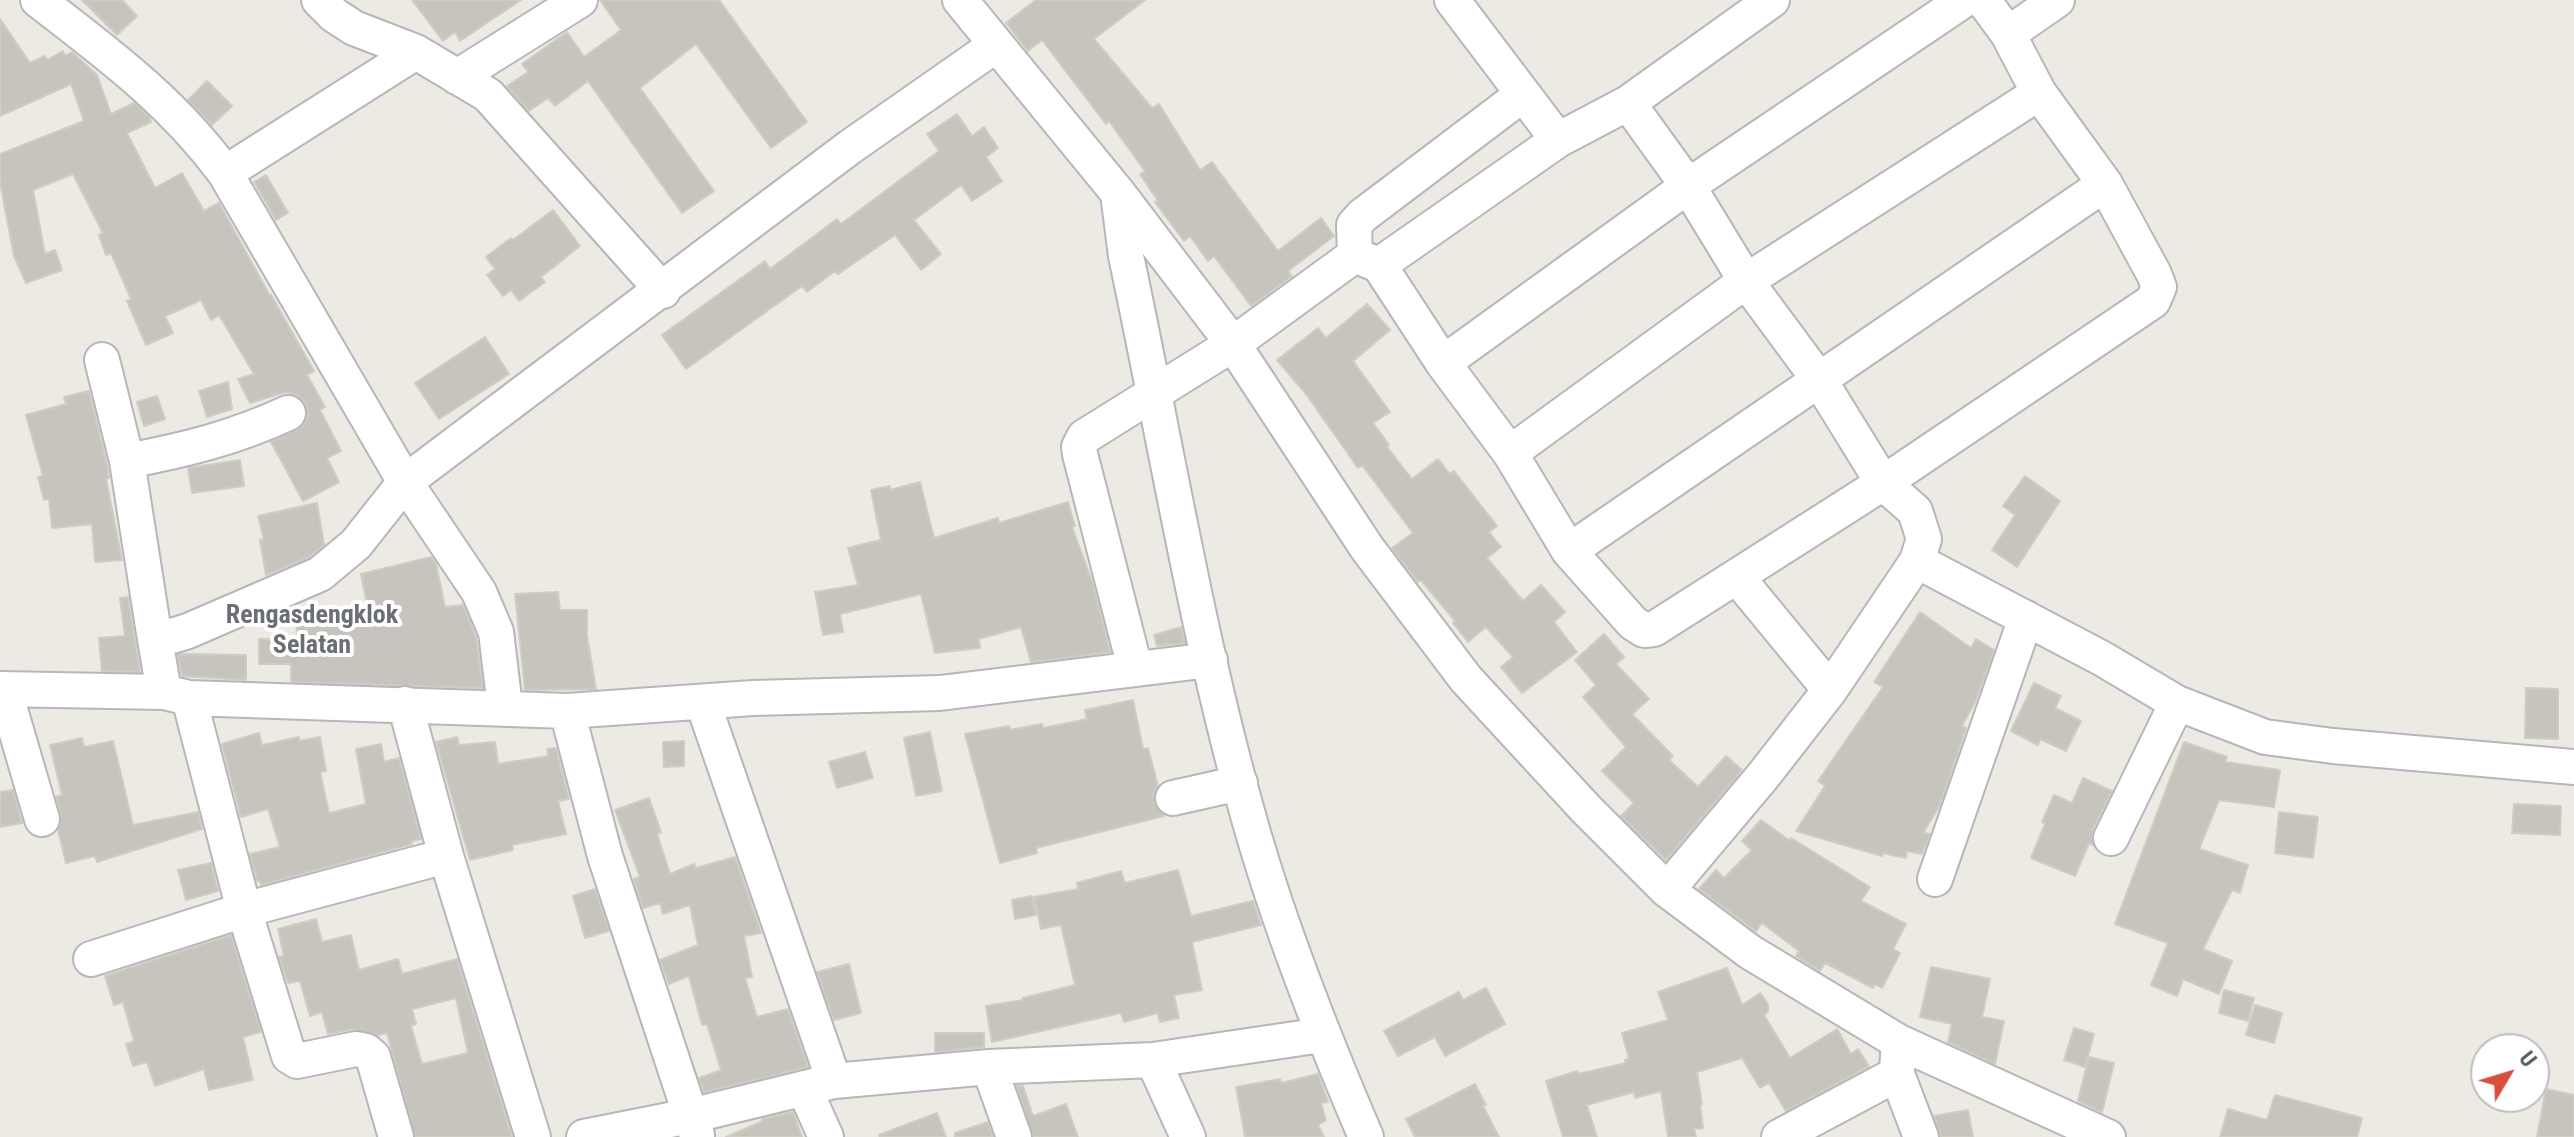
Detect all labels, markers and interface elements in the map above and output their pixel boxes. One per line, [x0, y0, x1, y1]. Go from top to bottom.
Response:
district label: Rengasdengklok Selatan [226, 600, 398, 662]
north arrow [2470, 1033, 2550, 1113]
text: U [2514, 1047, 2541, 1072]

